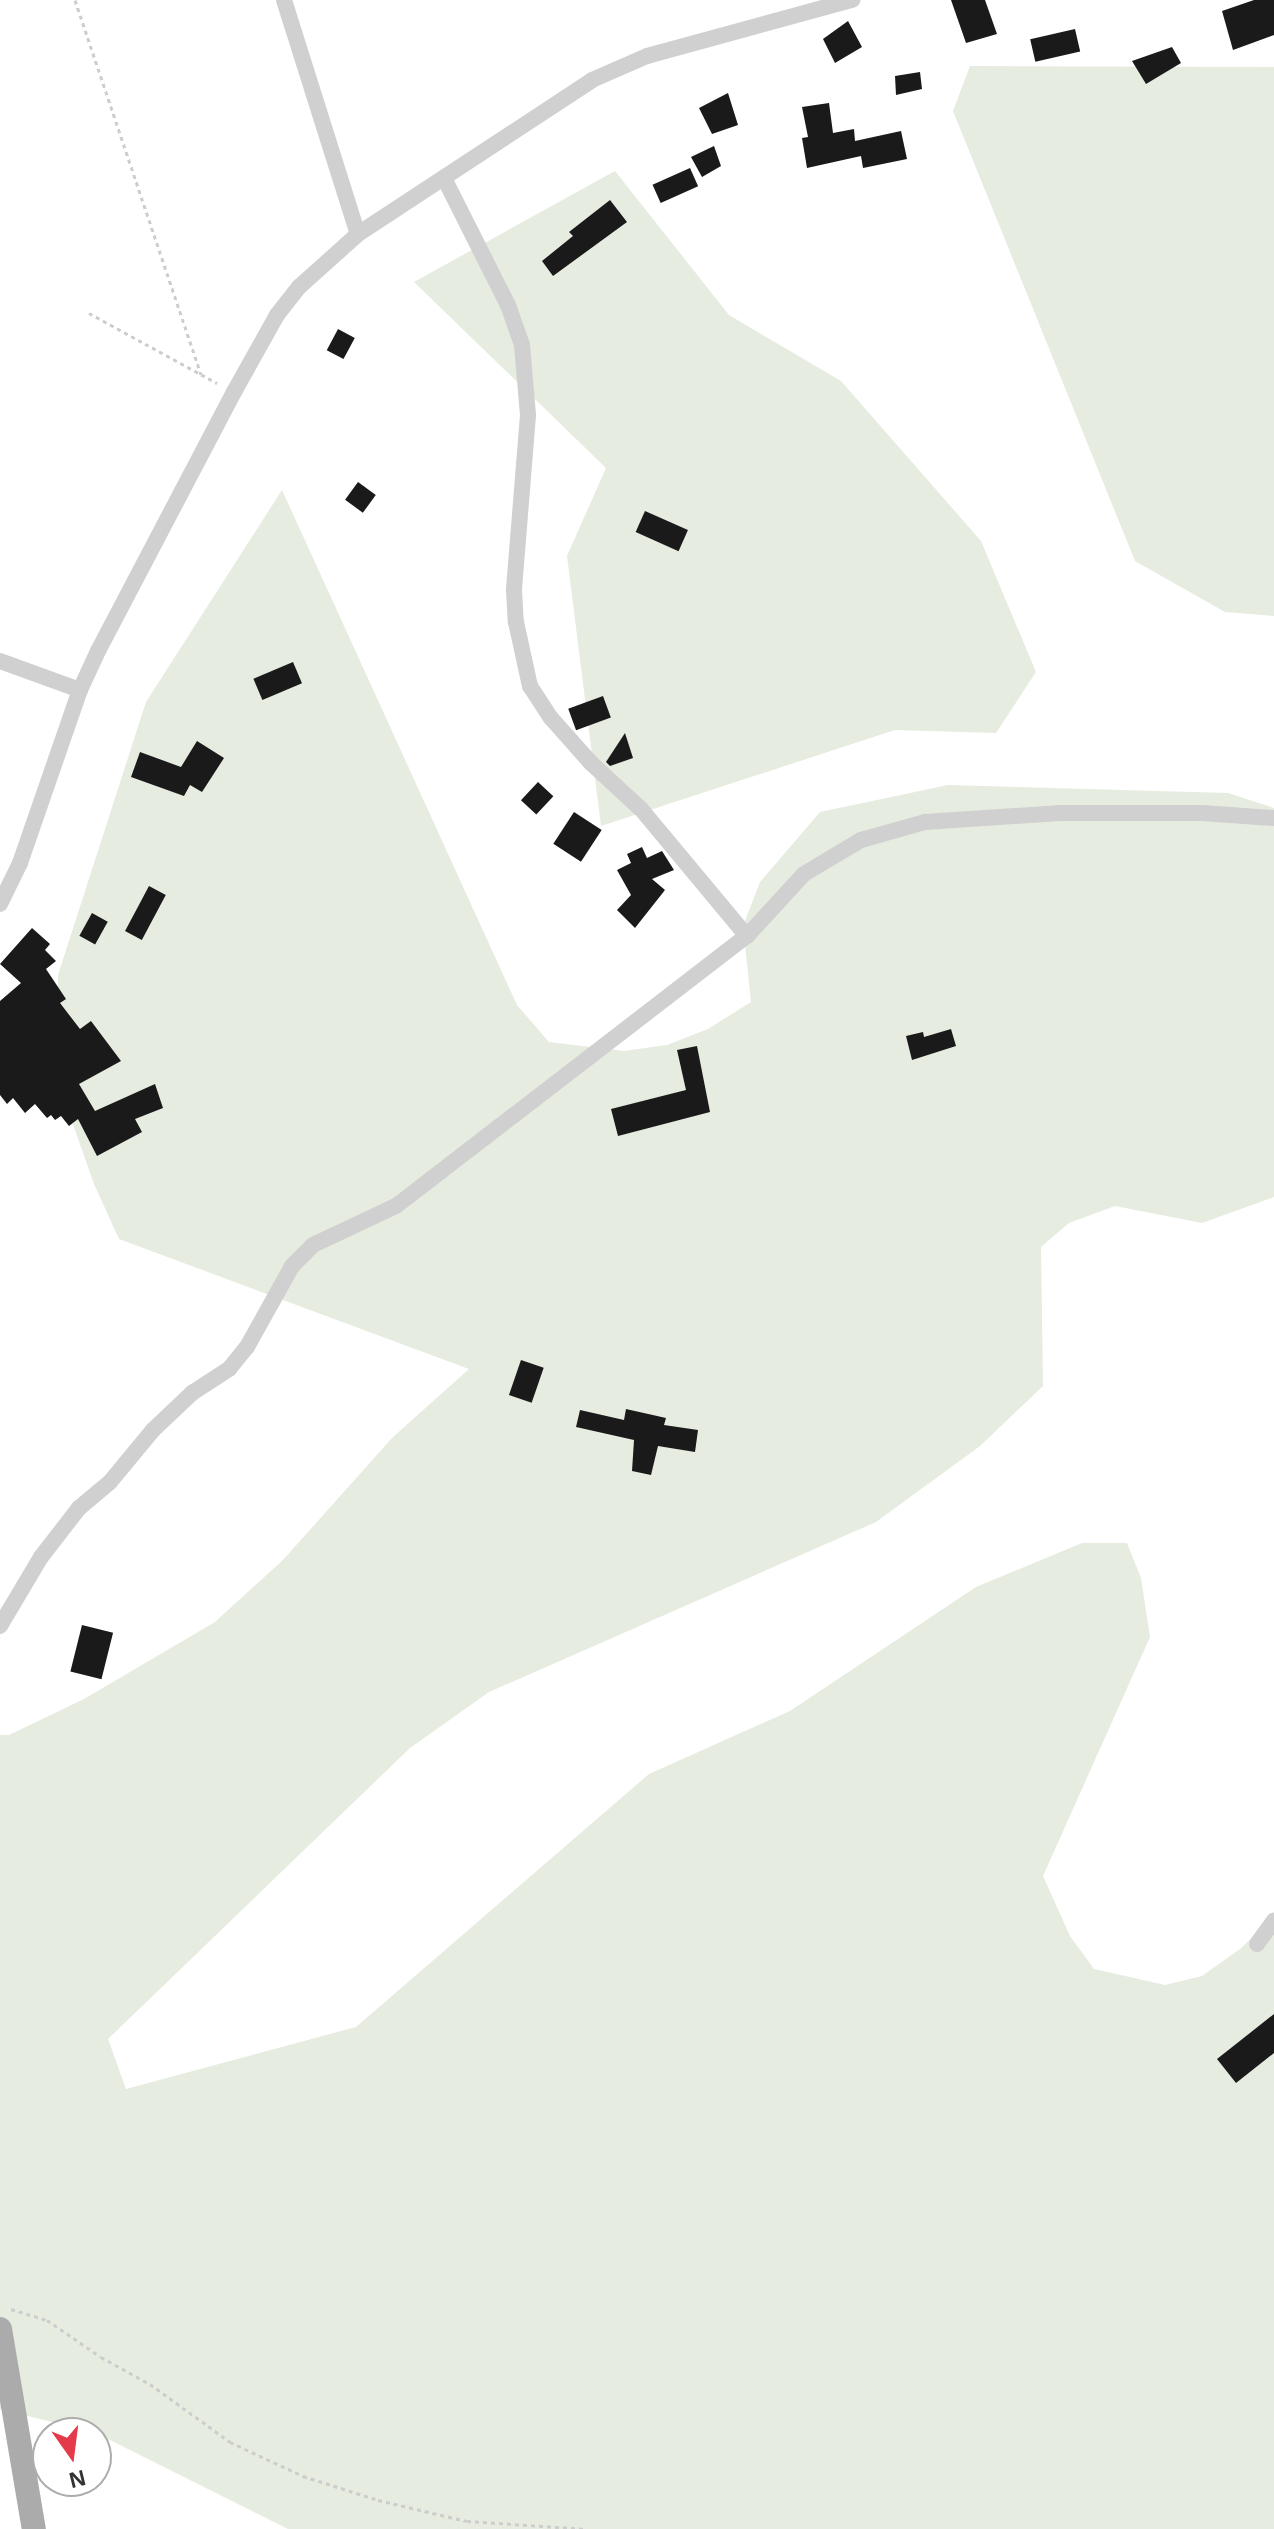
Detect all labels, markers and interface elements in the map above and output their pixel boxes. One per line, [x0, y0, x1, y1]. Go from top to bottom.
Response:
north arrow [32, 2417, 112, 2497]
text: N [67, 2465, 88, 2493]

